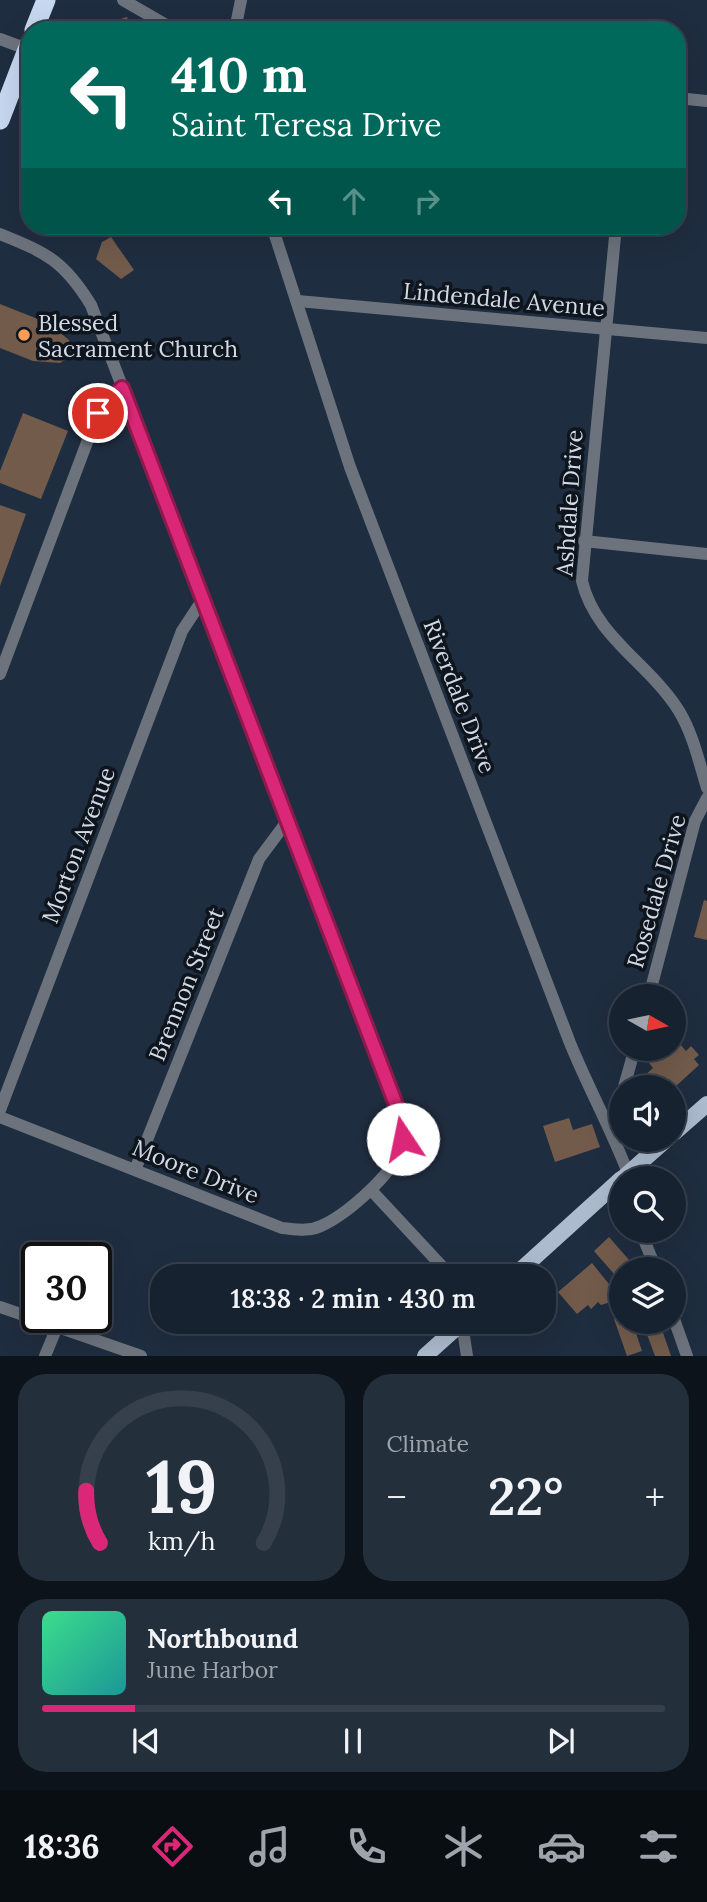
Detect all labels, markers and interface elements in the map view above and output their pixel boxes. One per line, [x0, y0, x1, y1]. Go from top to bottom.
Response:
text: 410 m [171, 43, 307, 105]
icon: left [56, 49, 147, 140]
text: Saint Teresa Drive [171, 104, 442, 145]
icon: left [262, 182, 300, 220]
icon: ahead [335, 182, 373, 220]
icon: right [408, 182, 446, 220]
street label: Lindendale Avenue [402, 276, 606, 322]
place label: Blessed Sacrament Church [38, 308, 238, 363]
marker: Blessed Sacrament Church [16, 327, 32, 343]
pin [68, 383, 128, 443]
icon: arrive [79, 394, 117, 432]
street label: Ashdale Drive [549, 429, 589, 578]
street label: Riverdale Drive [417, 615, 503, 777]
street label: Morton Avenue [35, 763, 121, 927]
street label: Rosedale Drive [620, 811, 692, 971]
street label: Brennon Street [142, 903, 230, 1065]
north arrow [609, 984, 686, 1060]
map controls [609, 984, 686, 1334]
button: sound [609, 1075, 686, 1152]
position arrow [366, 1102, 440, 1176]
street label: Moore Drive [129, 1133, 263, 1209]
button: search [609, 1166, 686, 1243]
speed limit sign: 30 [21, 1242, 112, 1333]
button: layers [609, 1257, 686, 1334]
text: 18:38 · 2 min · 430 m [231, 1282, 475, 1315]
text: Climate [387, 1429, 469, 1458]
text: 19 [146, 1441, 217, 1534]
text: 22° [488, 1463, 564, 1529]
text: − [387, 1473, 407, 1521]
text: + [645, 1473, 665, 1521]
text: km/h [147, 1525, 215, 1557]
text: Northbound [147, 1622, 298, 1655]
text: June Harbor [147, 1655, 278, 1684]
icon: previous [127, 1722, 165, 1760]
icon: pause [334, 1722, 372, 1760]
icon: next [542, 1722, 580, 1760]
icon: directions [148, 1822, 197, 1871]
icon: music [245, 1822, 294, 1871]
icon: phone [342, 1822, 391, 1871]
icon: climate [439, 1822, 488, 1871]
icon: car [537, 1822, 586, 1871]
icon: filters [634, 1822, 683, 1871]
text: 18:36 [24, 1826, 100, 1867]

